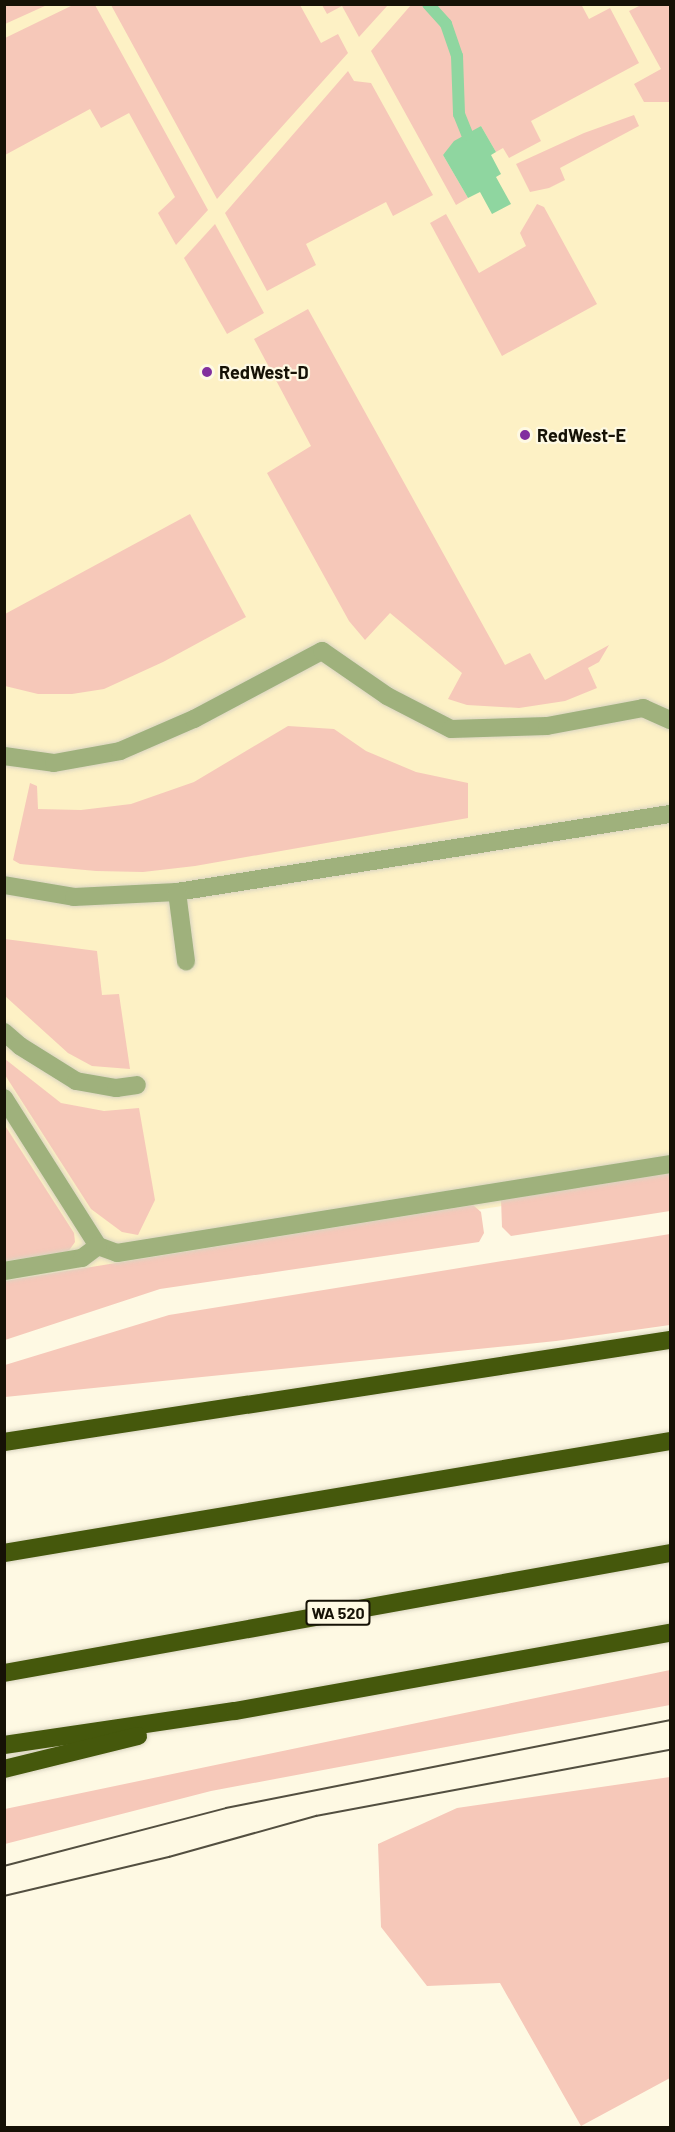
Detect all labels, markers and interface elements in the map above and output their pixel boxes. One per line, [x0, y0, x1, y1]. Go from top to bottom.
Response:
place label: RedWest-D [219, 361, 309, 383]
marker: RedWest-D [200, 365, 214, 379]
place label: RedWest-E [537, 424, 626, 446]
marker: RedWest-E [518, 428, 532, 442]
road number: WA 520 [305, 1600, 371, 1626]

